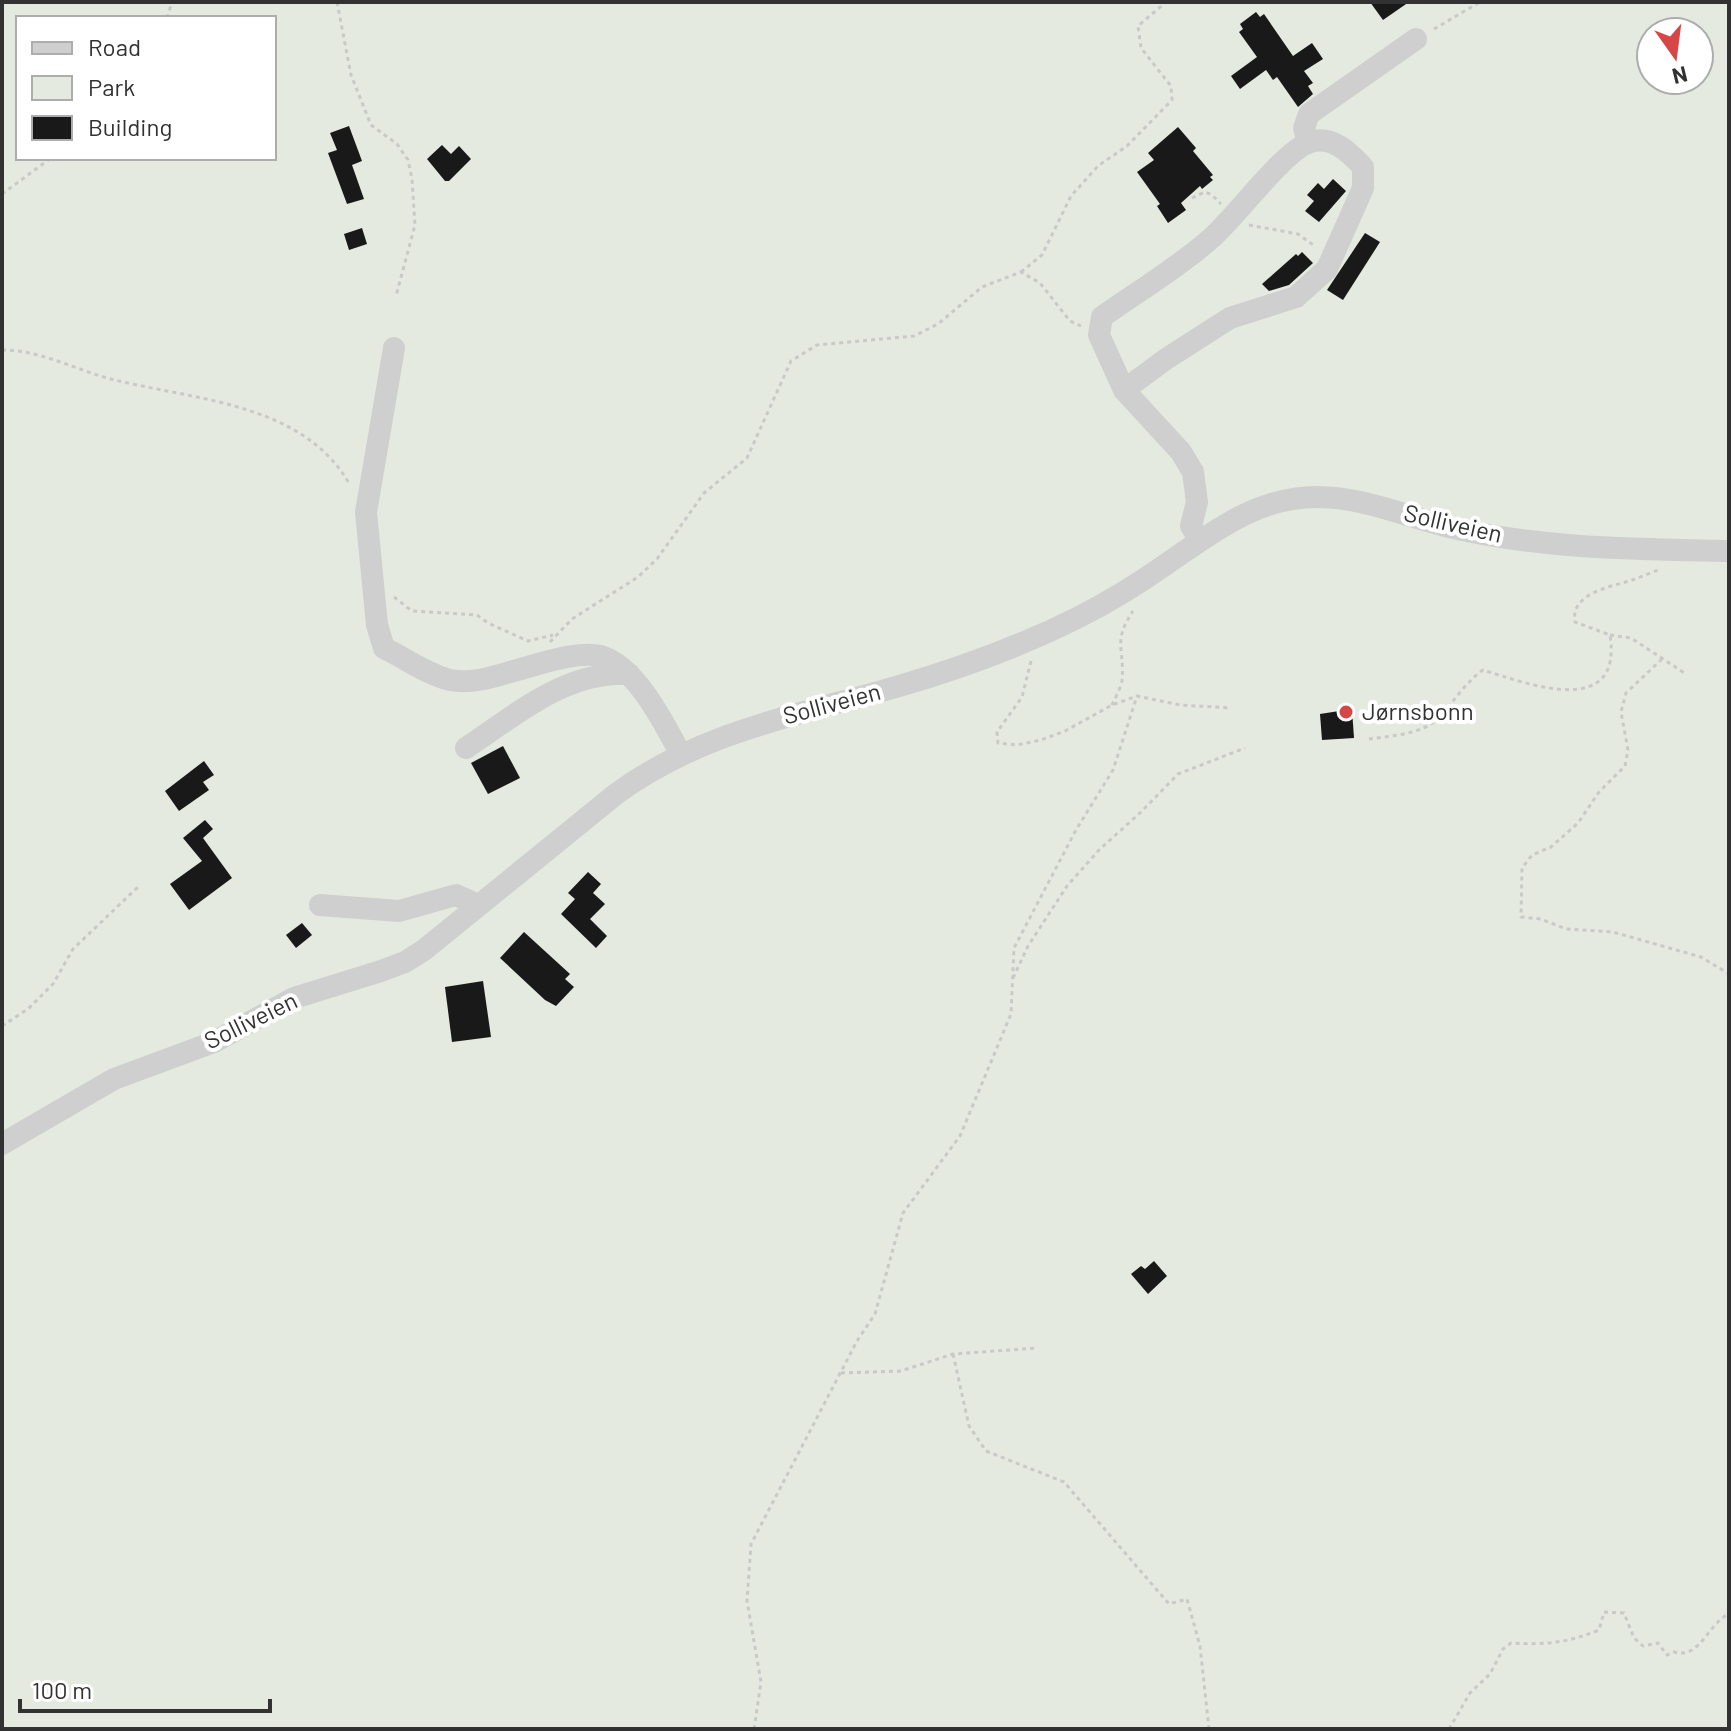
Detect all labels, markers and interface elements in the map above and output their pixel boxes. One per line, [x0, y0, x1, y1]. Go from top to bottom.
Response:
legend [16, 16, 276, 160]
north arrow [1635, 16, 1715, 96]
text: Road [88, 32, 141, 61]
text: N [1670, 62, 1690, 91]
text: Park [88, 72, 135, 101]
text: Building [88, 112, 172, 141]
street label: Solliveien [1401, 497, 1505, 548]
street label: Solliveien [780, 676, 884, 729]
place label: Jørnsbonn [1362, 696, 1474, 725]
marker: Jørnsbonn [1337, 703, 1355, 721]
street label: Solliveien [199, 985, 302, 1055]
scale bar [20, 1663, 270, 1713]
text: 100 m [32, 1675, 92, 1704]

